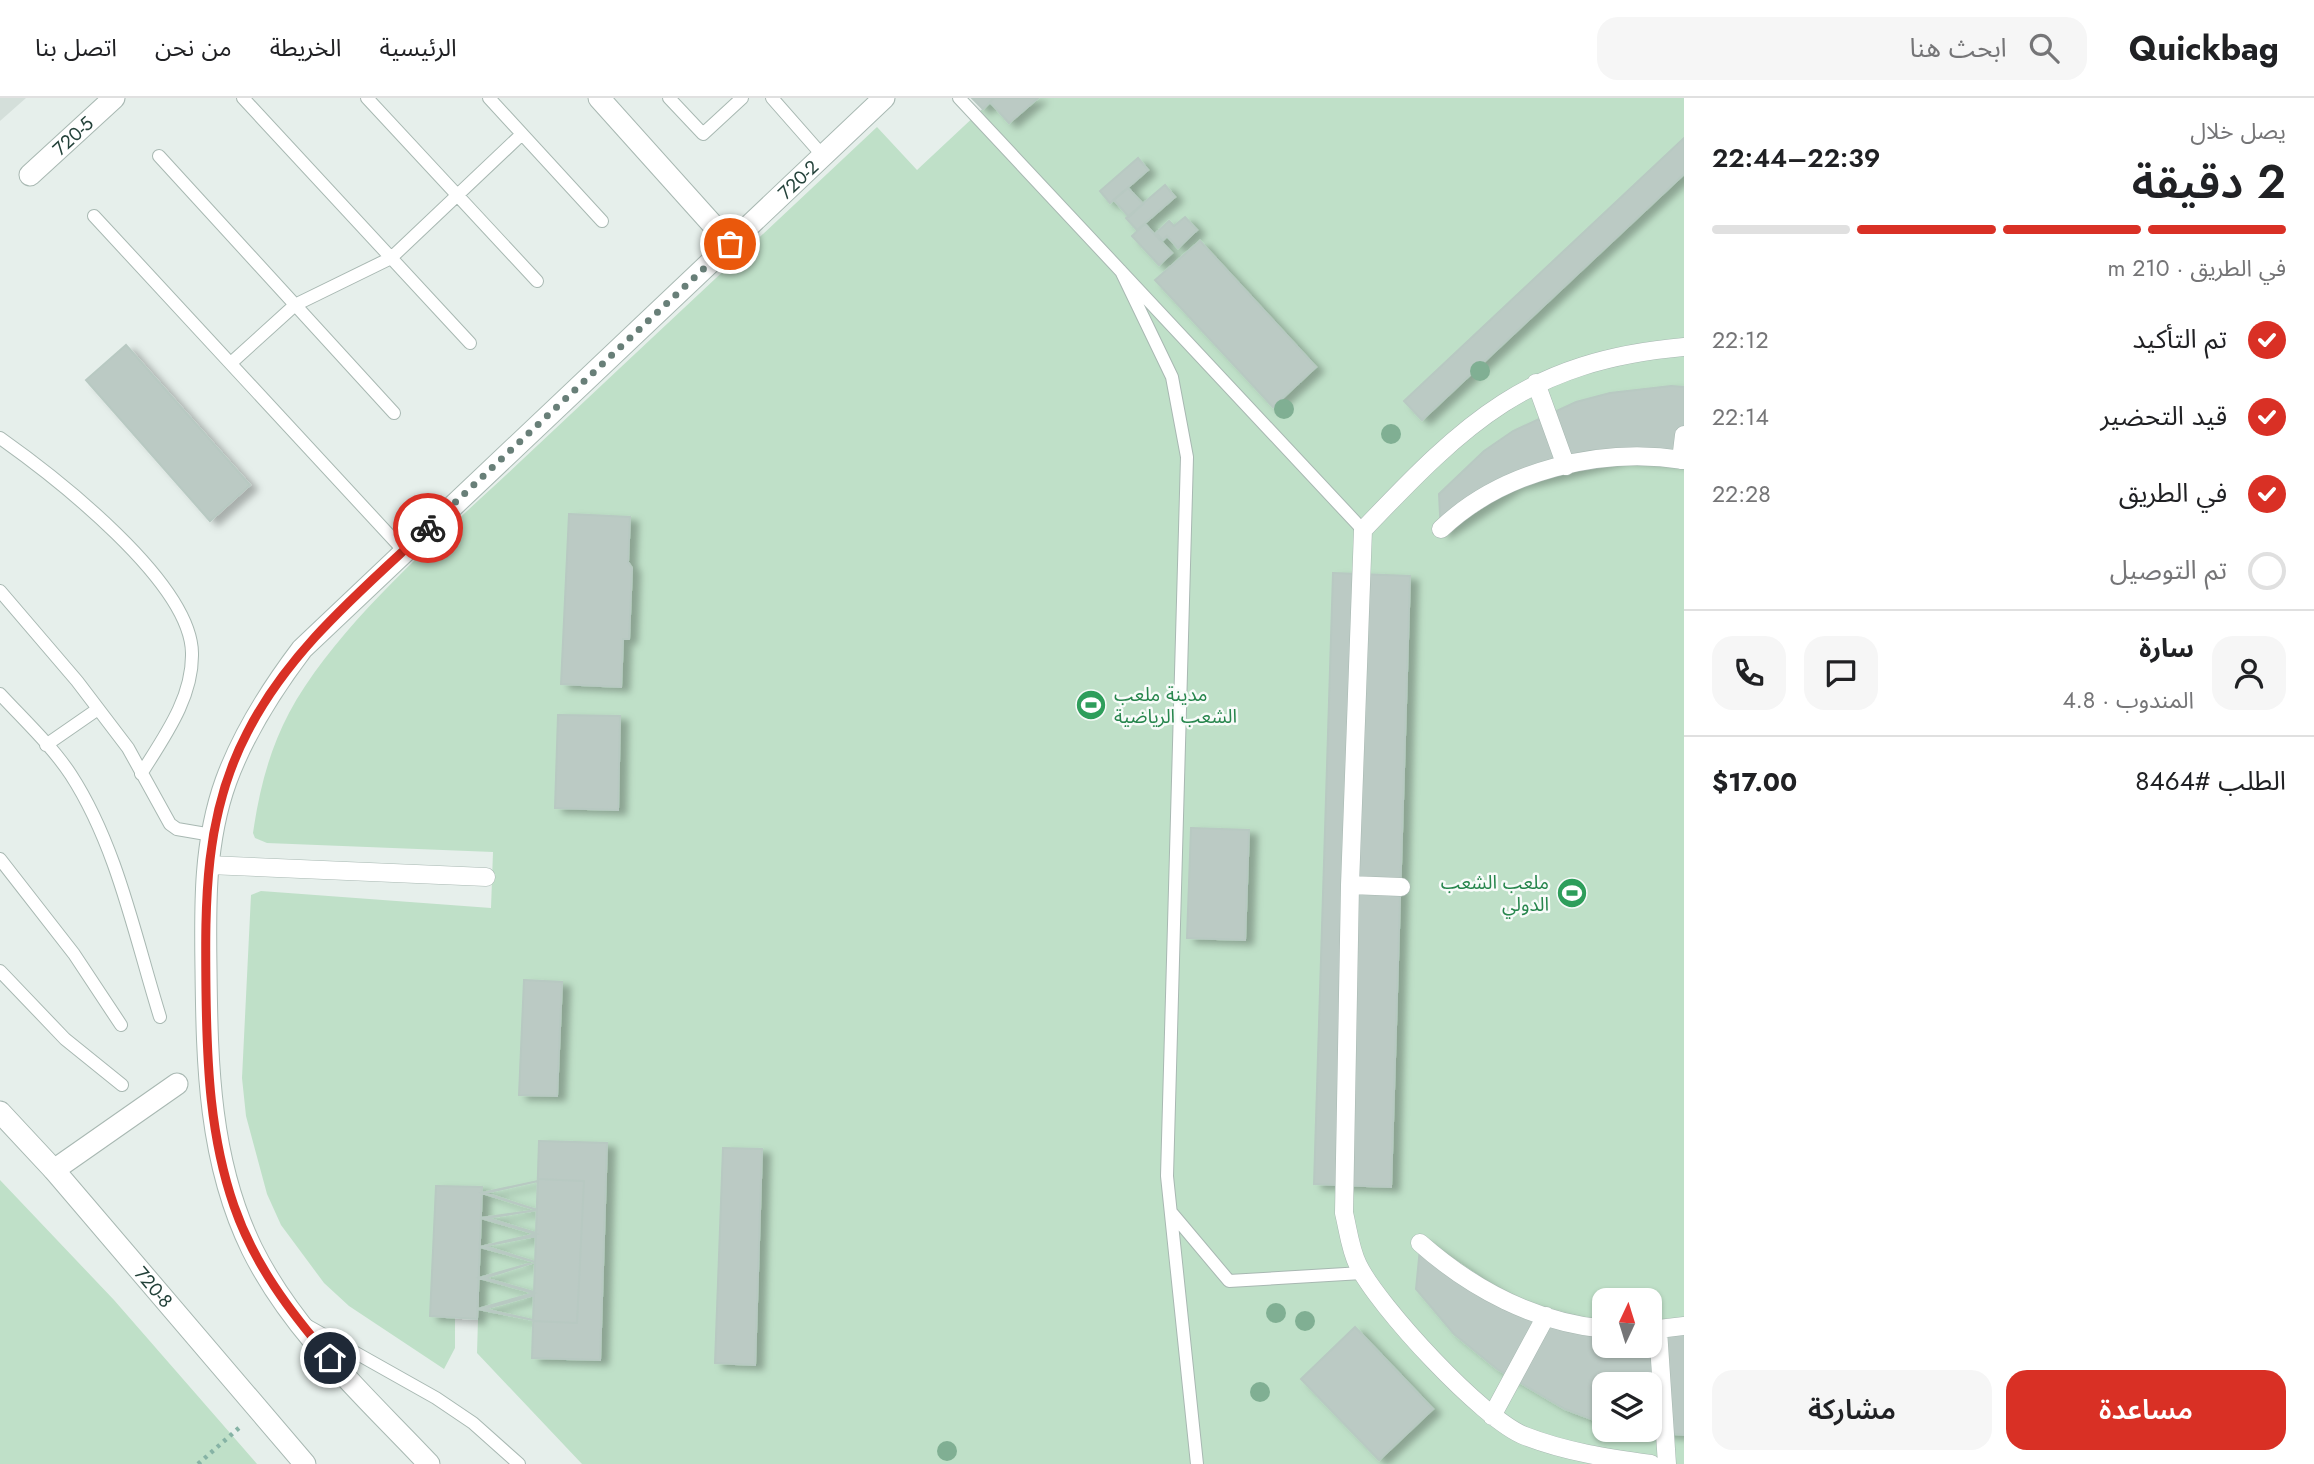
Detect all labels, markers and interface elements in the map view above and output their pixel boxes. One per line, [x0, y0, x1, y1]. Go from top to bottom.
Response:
search box [1597, 17, 2087, 80]
text: Quickbag [2129, 25, 2279, 72]
text: ابحث هنا [1909, 29, 2007, 67]
icon: search [2025, 29, 2063, 67]
text: اتصل بنا [35, 30, 117, 65]
text: من نحن [155, 30, 232, 65]
text: الخريطة [270, 30, 342, 65]
text: الرئيسية [380, 30, 457, 65]
street label: 720-5 [46, 110, 99, 162]
text: يصل خلال [2190, 114, 2286, 148]
text: 22:39–22:44 [1712, 139, 1880, 177]
text: 2 دقيقة [2132, 149, 2286, 215]
street label: 720-2 [772, 153, 824, 205]
pin [700, 214, 760, 274]
icon: bag [711, 225, 749, 263]
text: في الطريق · 210 m [2107, 251, 2286, 285]
text: تم التأكيد [2132, 320, 2227, 358]
icon: check [2248, 321, 2286, 359]
text: 22:12 [1712, 323, 1769, 357]
text: قيد التحضير [2100, 397, 2227, 435]
icon: check [2248, 398, 2286, 436]
text: 22:14 [1712, 400, 1769, 434]
text: في الطريق [2119, 474, 2227, 512]
icon: check [2248, 475, 2286, 513]
text: 22:28 [1712, 477, 1771, 511]
courier [393, 493, 463, 563]
icon: bike [409, 509, 447, 547]
text: تم التوصيل [2110, 551, 2227, 589]
text: سارة [2139, 629, 2194, 667]
button: phone [1712, 636, 1786, 710]
button: chat [1804, 636, 1878, 710]
button: person [2212, 636, 2286, 710]
place label: مدينة ملعب الشعب الرياضية [1114, 681, 1237, 730]
text: المندوب · 4.8 [2062, 683, 2194, 717]
sports icon: مدينة ملعب الشعب الرياضية [1074, 688, 1108, 722]
text: الطلب #8464 [2135, 762, 2286, 800]
text: $17.00 [1712, 763, 1797, 801]
place label: ملعب الشعب الدولي [1441, 869, 1549, 919]
sports icon: ملعب الشعب الدولي [1555, 876, 1589, 910]
street label: 720-8 [128, 1260, 179, 1313]
north arrow [1592, 1288, 1662, 1358]
map controls [1592, 1288, 1662, 1442]
pin [300, 1328, 360, 1388]
icon: home [311, 1339, 349, 1377]
button: مشاركة [1712, 1370, 1992, 1450]
button: مساعدة [2006, 1370, 2286, 1450]
button: layers [1592, 1372, 1662, 1442]

